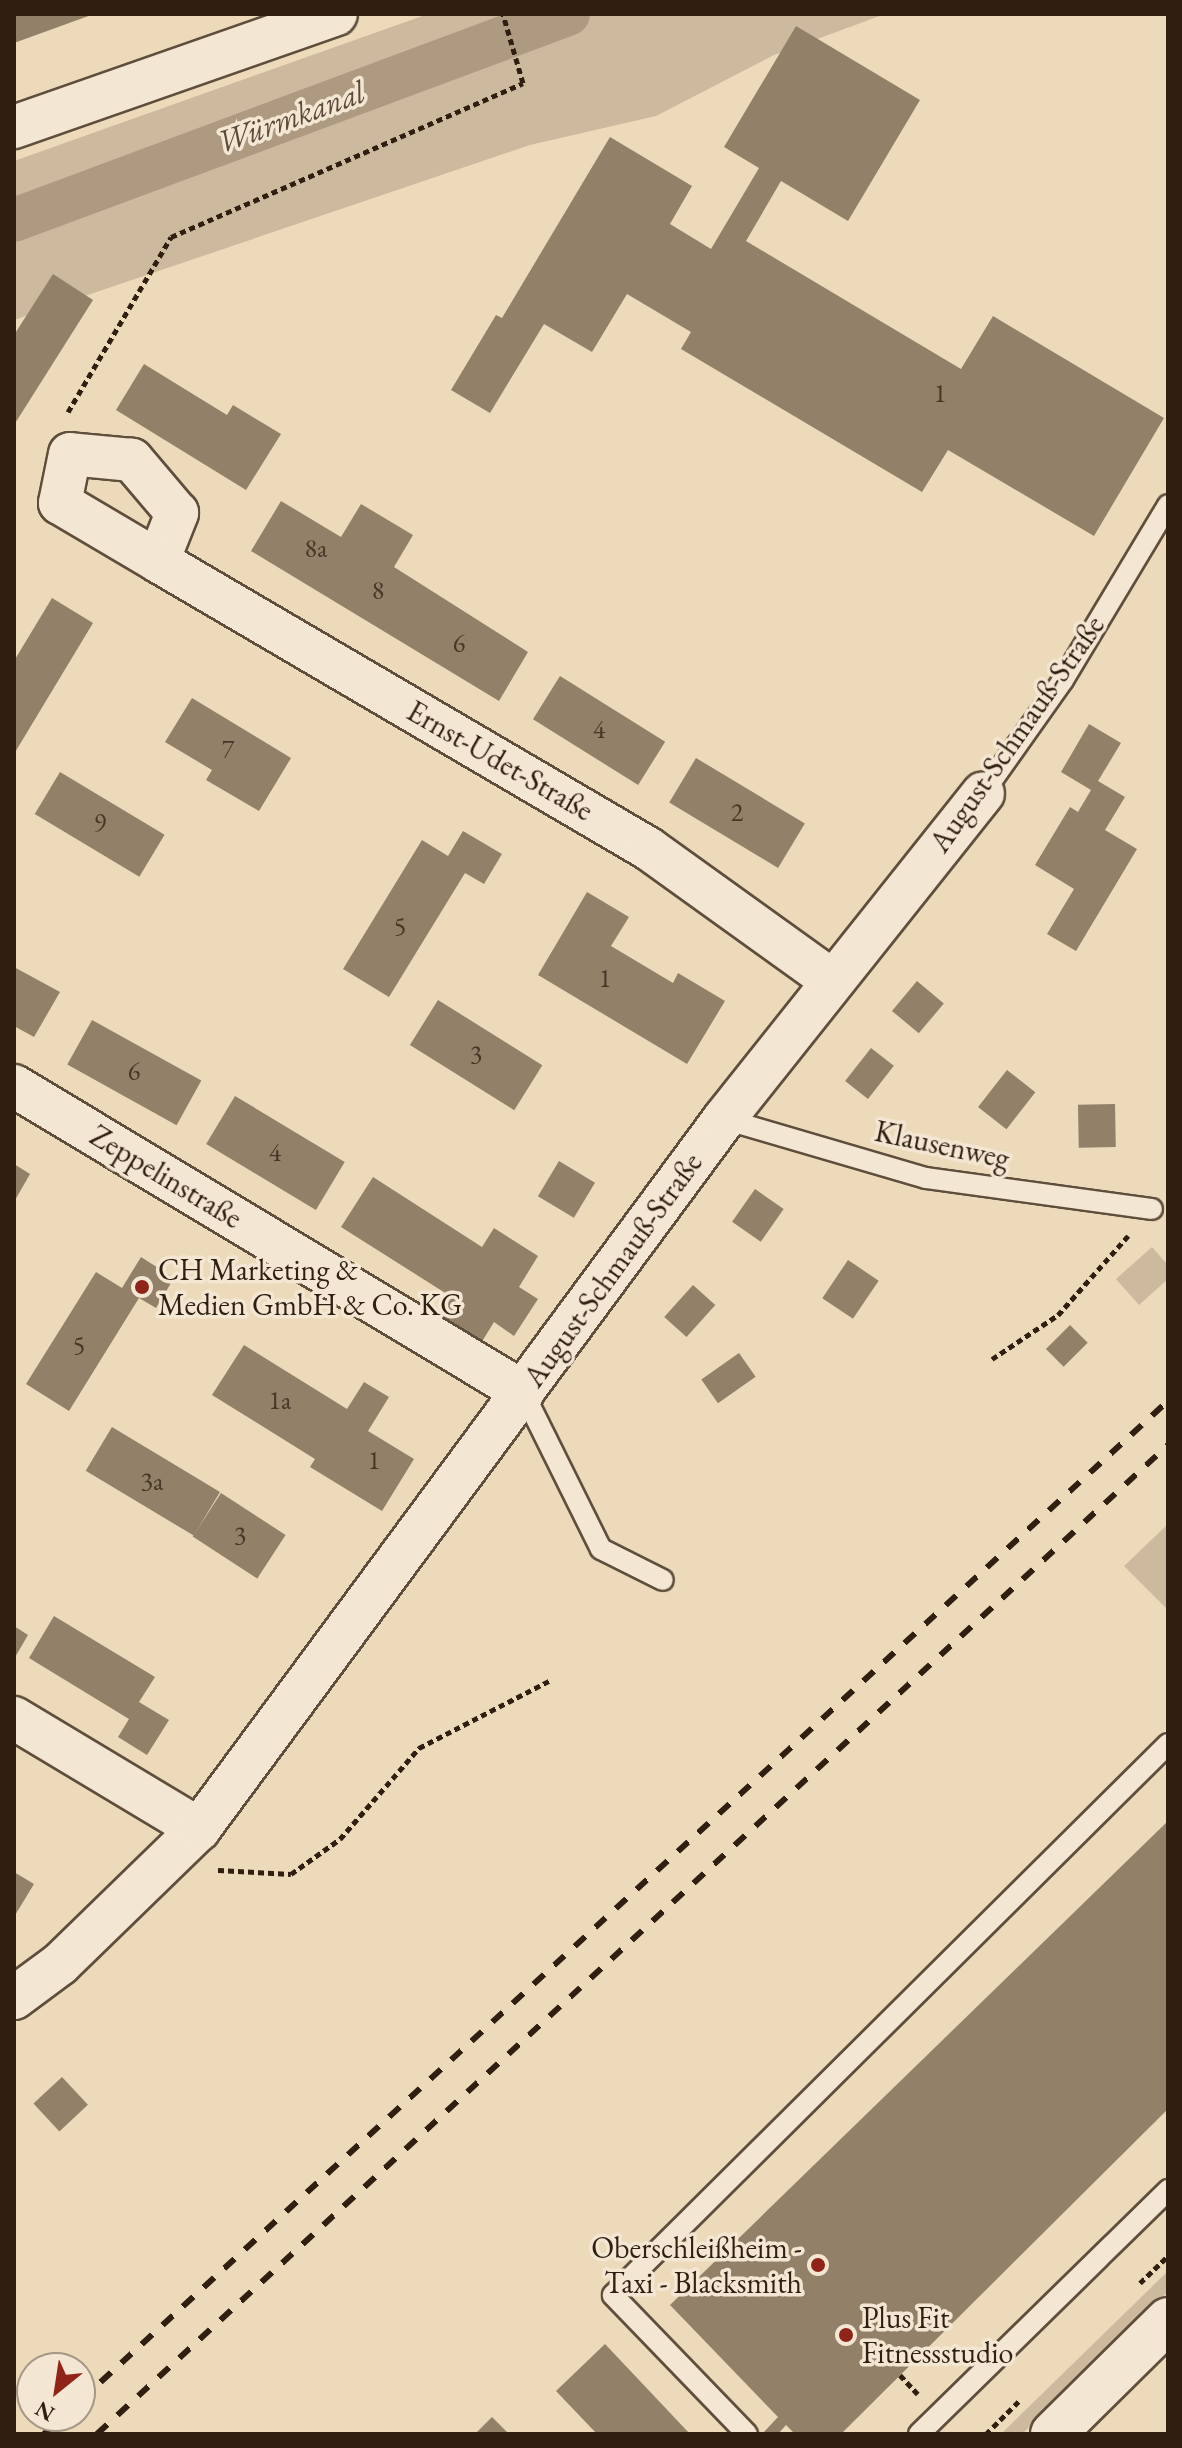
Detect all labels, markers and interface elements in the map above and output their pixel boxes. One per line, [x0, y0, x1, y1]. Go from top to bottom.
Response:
water label: Würmkanal [212, 73, 370, 161]
house number: 1 [934, 378, 946, 410]
house number: 8a [305, 533, 327, 565]
house number: 8 [372, 575, 384, 607]
street label: August-Schmauß-Straße [922, 609, 1112, 859]
house number: 6 [453, 628, 465, 660]
street label: Ernst-Udet-Straße [401, 693, 599, 829]
house number: 4 [593, 714, 605, 746]
house number: 7 [222, 734, 234, 766]
house number: 2 [731, 797, 743, 829]
house number: 9 [94, 808, 106, 840]
house number: 5 [394, 911, 406, 943]
house number: 1 [599, 963, 611, 995]
house number: 3 [470, 1039, 482, 1071]
house number: 6 [128, 1056, 140, 1088]
street label: Klausenweg [872, 1113, 1012, 1177]
street label: Zeppelinstraße [83, 1118, 249, 1236]
house number: 4 [269, 1137, 281, 1169]
street label: August-Schmauß-Straße [516, 1146, 710, 1394]
place label: CH Marketing & Medien GmbH & Co. KG [158, 1252, 462, 1322]
marker: CH Marketing & Medien GmbH & Co. KG [133, 1278, 151, 1296]
house number: 5 [73, 1330, 85, 1362]
house number: 1a [269, 1385, 291, 1417]
house number: 1 [368, 1445, 380, 1477]
house number: 3a [141, 1466, 163, 1498]
house number: 3 [234, 1520, 246, 1552]
place label: Oberschleißheim - Taxi - Blacksmith [591, 2230, 802, 2300]
marker: Oberschleißheim - Taxi - Blacksmith [809, 2256, 827, 2274]
place label: Plus Fit Fitnessstudio [862, 2300, 1013, 2370]
marker: Plus Fit Fitnessstudio [837, 2326, 855, 2344]
north arrow [16, 2352, 96, 2432]
text: N [30, 2394, 60, 2428]

